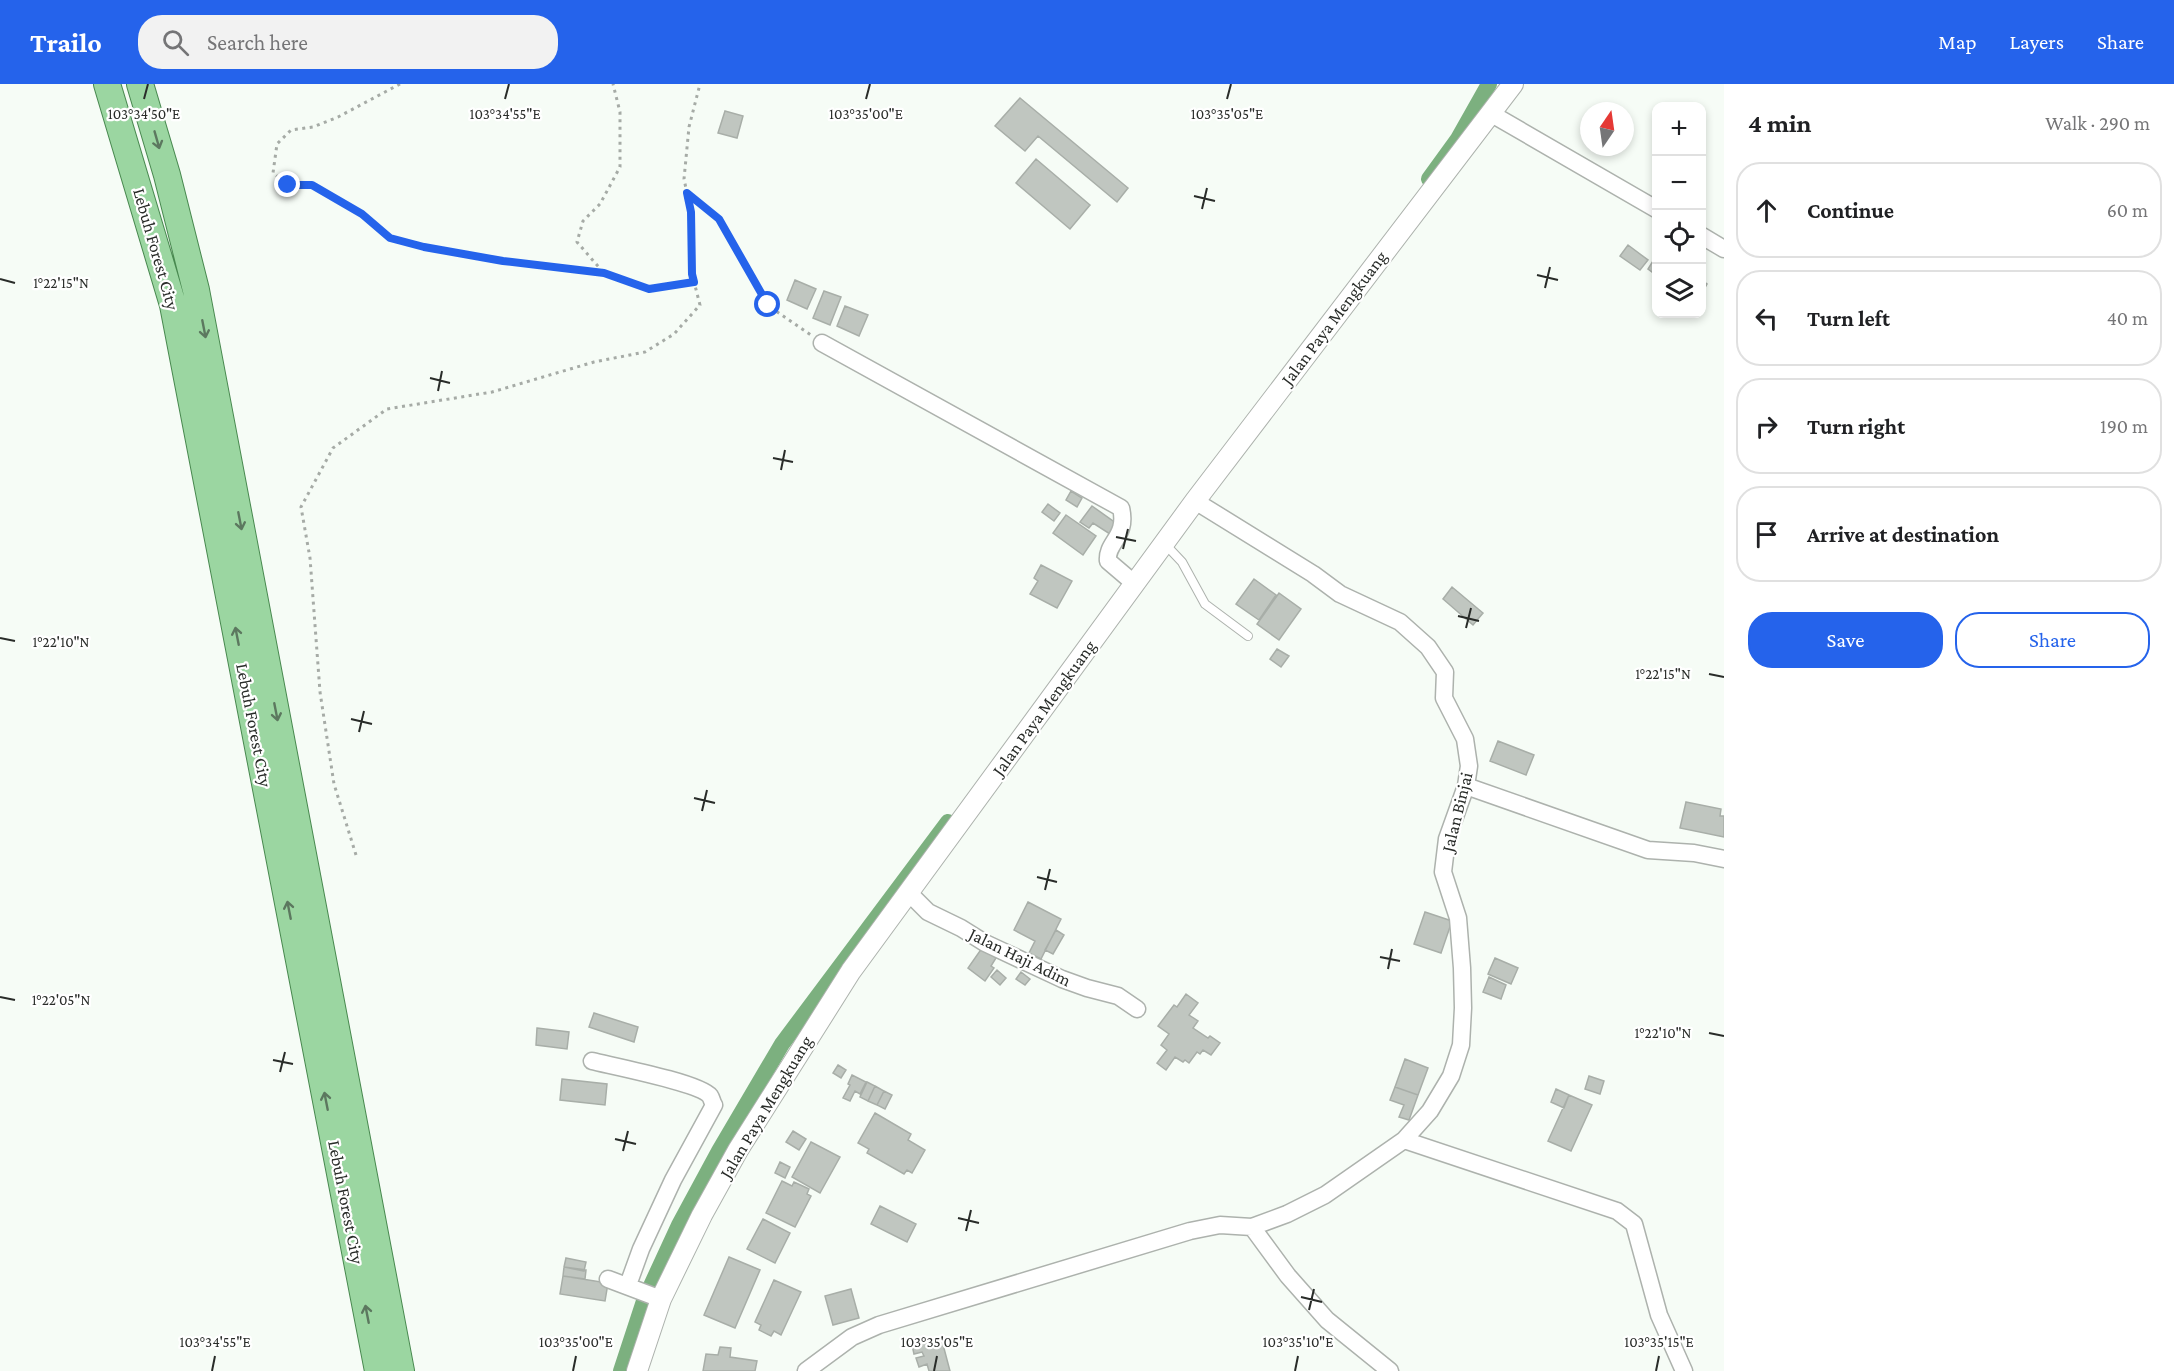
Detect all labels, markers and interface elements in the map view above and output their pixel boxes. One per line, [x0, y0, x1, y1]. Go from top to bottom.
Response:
search box [138, 15, 558, 69]
icon: search [159, 26, 192, 59]
text: Trailo [30, 27, 102, 58]
text: Search here [207, 30, 308, 55]
text: Map [1938, 30, 1977, 54]
text: Layers [2010, 30, 2064, 54]
text: Share [2097, 30, 2144, 54]
north arrow [1580, 102, 1634, 156]
map controls [1652, 102, 1706, 318]
button: + [1652, 102, 1706, 156]
text: 103°34'50"E [108, 106, 180, 122]
text: 103°34'55"E [469, 106, 541, 122]
text: 103°35'00"E [829, 106, 903, 122]
text: 103°35'05"E [1191, 106, 1263, 122]
text: 4 min [1748, 109, 1812, 138]
text: Walk · 290 m [2045, 112, 2150, 134]
one-way arrow [152, 130, 163, 149]
button: − [1652, 156, 1706, 210]
route end [274, 171, 300, 197]
street label: Lebuh Forest City [129, 186, 183, 313]
icon: ahead [1750, 194, 1783, 227]
text: Continue [1807, 198, 1894, 223]
text: 60 m [2107, 199, 2148, 221]
button: locate [1652, 210, 1706, 264]
street label: Jalan Paya Mengkuang [1276, 247, 1391, 391]
button: layers [1652, 264, 1706, 318]
text: 1°22'15"N [33, 275, 89, 291]
route start [754, 291, 780, 317]
icon: left [1750, 302, 1783, 335]
text: Turn left [1807, 306, 1890, 331]
text: 40 m [2107, 307, 2148, 329]
one-way arrow [199, 319, 210, 339]
icon: right [1750, 410, 1783, 443]
text: Turn right [1807, 414, 1905, 439]
text: 190 m [2100, 415, 2148, 437]
one-way arrow [235, 511, 246, 530]
icon: arrive [1750, 518, 1783, 551]
text: Arrive at destination [1807, 522, 1999, 547]
button: Save [1748, 612, 1943, 668]
button: Share [1955, 612, 2150, 668]
one-way arrow [231, 627, 242, 646]
text: 1°22'10"N [33, 634, 90, 650]
street label: Jalan Paya Mengkuang [987, 636, 1100, 781]
street label: Lebuh Forest City [232, 661, 276, 789]
text: 1°22'15"N [1635, 666, 1691, 682]
one-way arrow [271, 702, 282, 722]
street label: Jalan Binjai [1437, 770, 1478, 856]
one-way arrow [283, 901, 294, 920]
street label: Jalan Haji Adim [963, 923, 1075, 992]
text: 1°22'05"N [32, 992, 90, 1008]
text: 1°22'10"N [1635, 1025, 1692, 1041]
street label: Jalan Paya Mengkuang [715, 1032, 817, 1184]
one-way arrow [320, 1092, 331, 1112]
street label: Lebuh Forest City [324, 1138, 368, 1266]
one-way arrow [361, 1304, 372, 1324]
text: 103°34'55"E [179, 1334, 251, 1350]
text: 103°35'00"E [539, 1334, 613, 1350]
text: 103°35'05"E [901, 1334, 973, 1350]
text: 103°35'10"E [1263, 1334, 1333, 1350]
text: 103°35'15"E [1624, 1334, 1694, 1350]

